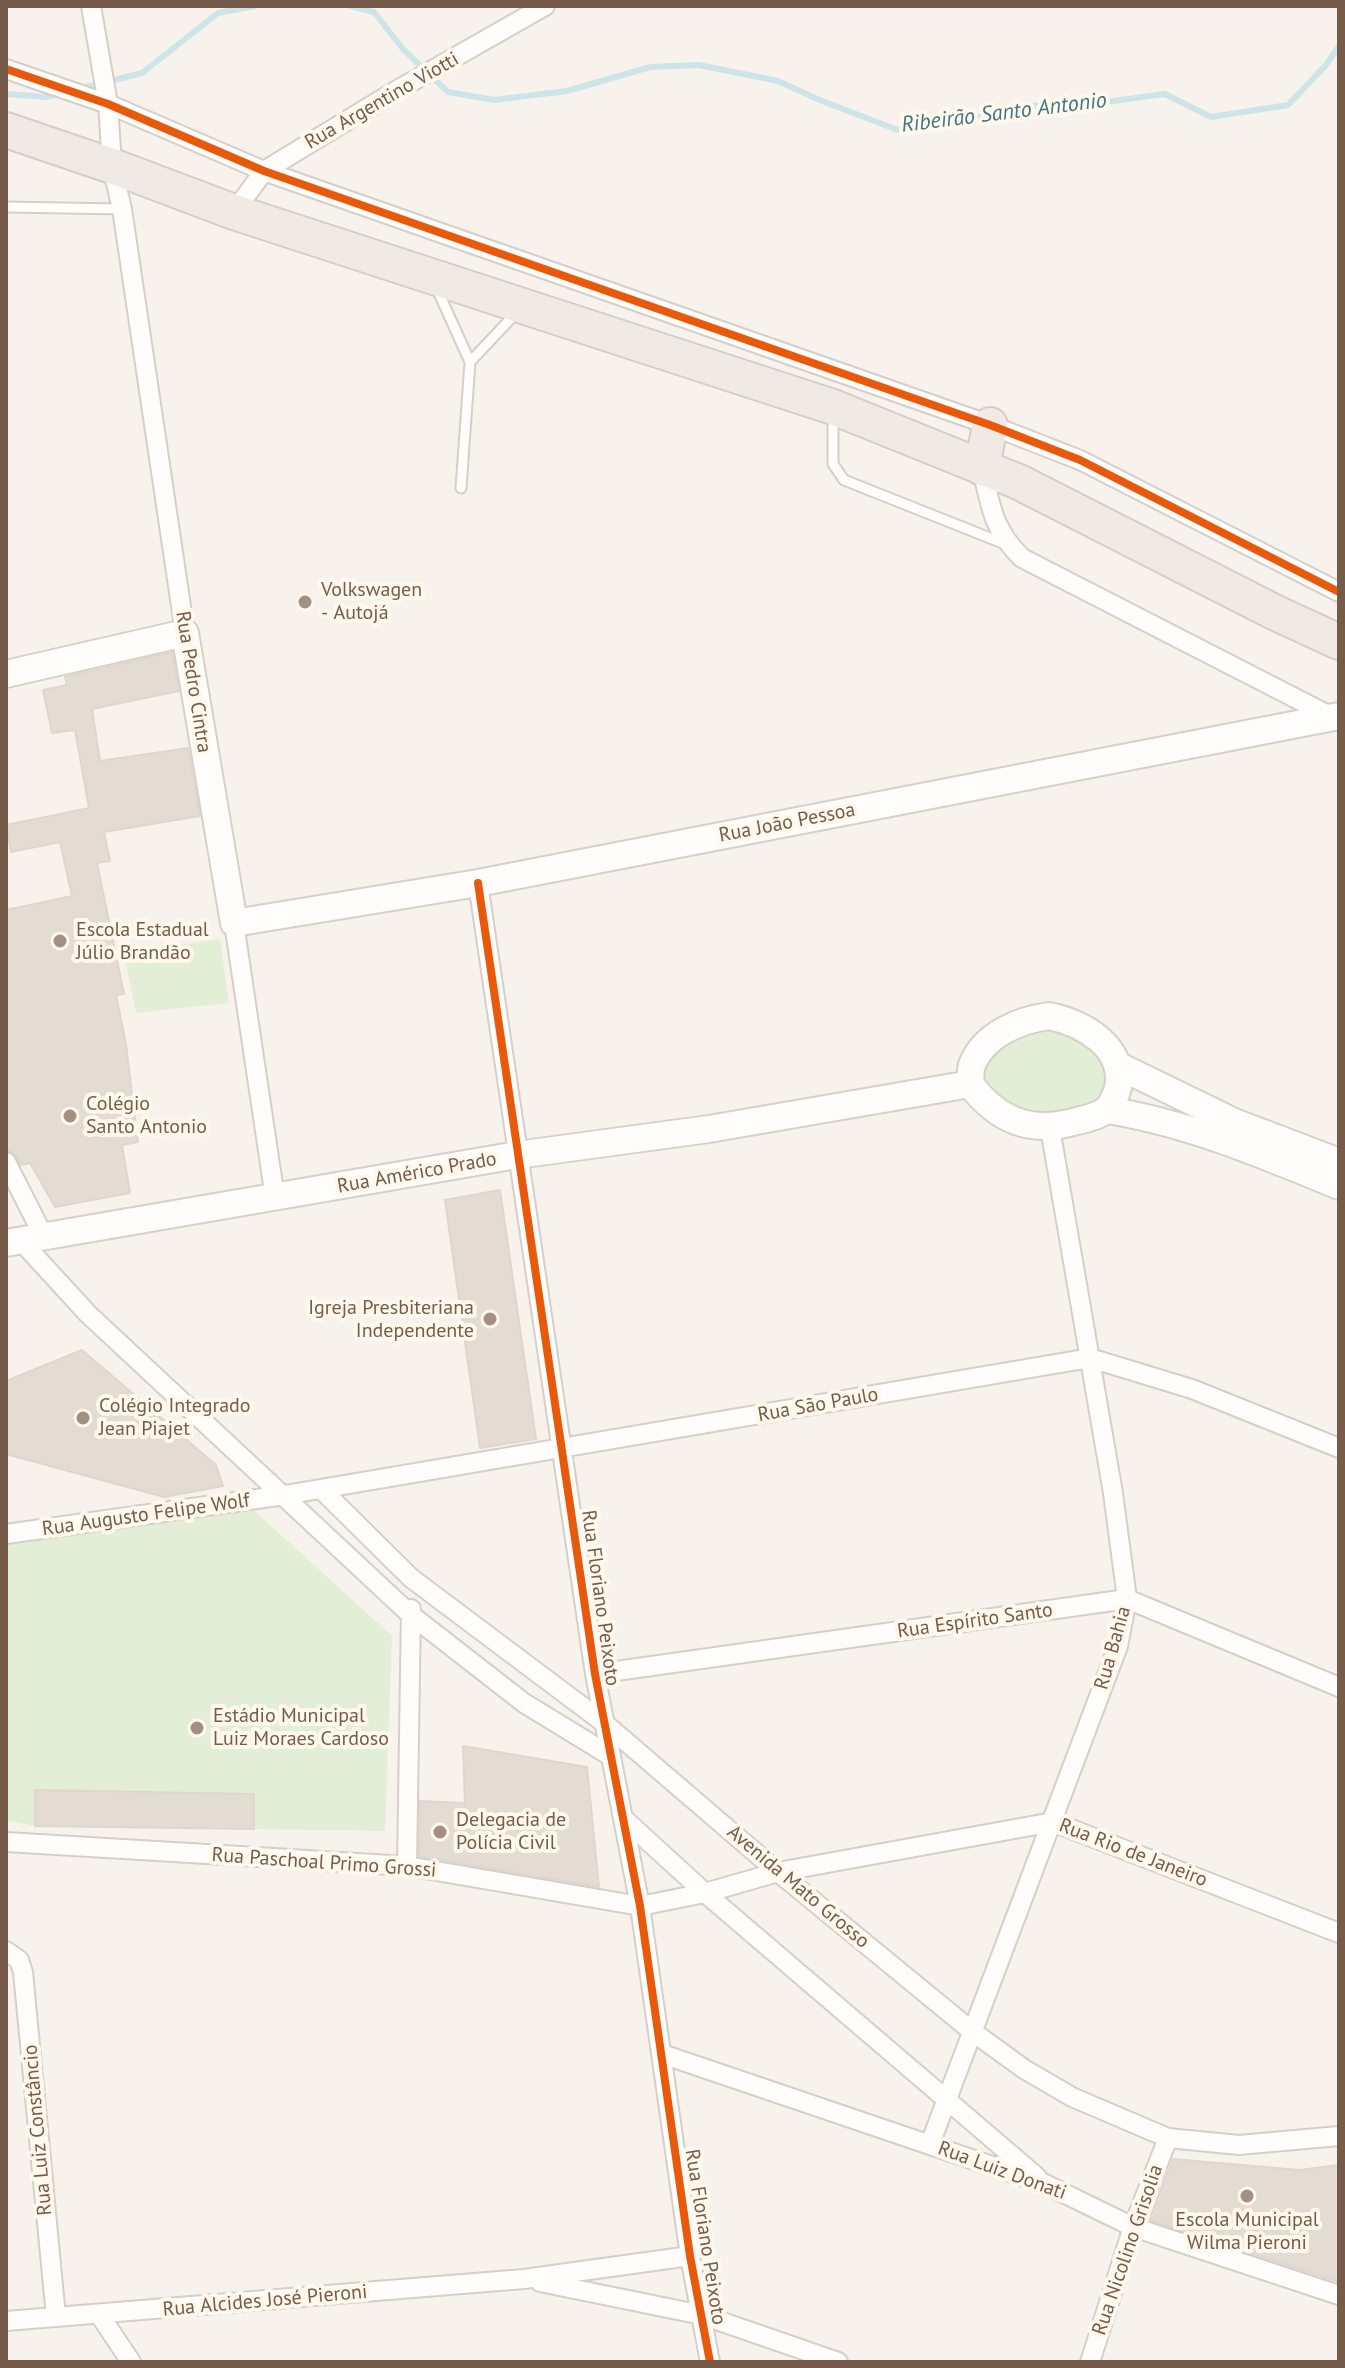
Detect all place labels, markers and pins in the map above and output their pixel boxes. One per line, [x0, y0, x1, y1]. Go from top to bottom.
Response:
place label: Volkswagen - Autojá [321, 578, 422, 625]
marker: Volkswagen - Autojá [296, 593, 314, 611]
place label: Escola Estadual Júlio Brandão [76, 918, 209, 965]
marker: Escola Estadual Júlio Brandão [51, 932, 69, 950]
place label: Colégio Santo Antonio [86, 1092, 207, 1139]
marker: Colégio Santo Antonio [61, 1107, 79, 1125]
place label: Igreja Presbiteriana Independente [308, 1296, 474, 1343]
marker: Igreja Presbiteriana Independente [481, 1310, 499, 1328]
place label: Colégio Integrado Jean Piajet [99, 1394, 251, 1441]
marker: Colégio Integrado Jean Piajet [74, 1409, 92, 1427]
place label: Estádio Municipal Luiz Moraes Cardoso [213, 1704, 389, 1751]
marker: Estádio Municipal Luiz Moraes Cardoso [188, 1719, 206, 1737]
place label: Delegacia de Polícia Civil [456, 1808, 566, 1855]
marker: Delegacia de Polícia Civil [431, 1823, 449, 1841]
marker: Escola Municipal Wilma Pieroni [1238, 2187, 1256, 2205]
place label: Escola Municipal Wilma Pieroni [1175, 2208, 1319, 2255]

